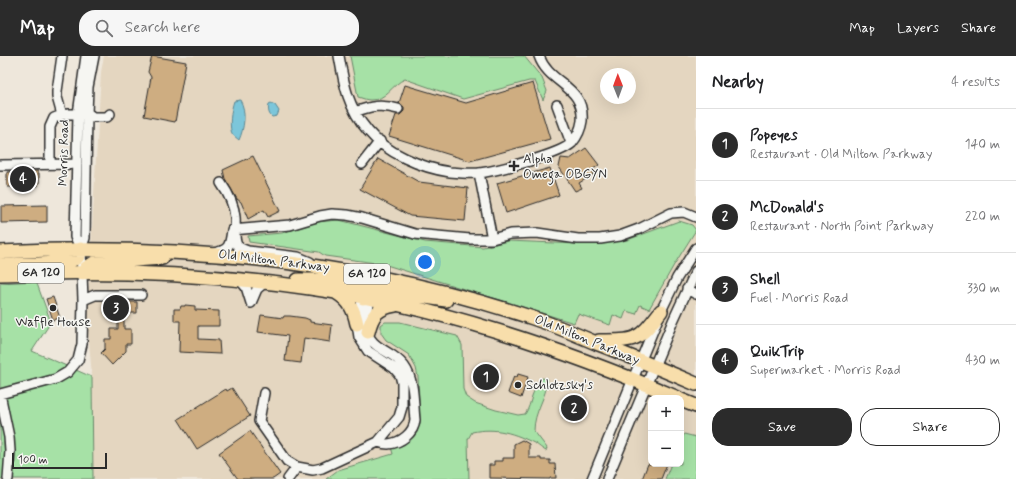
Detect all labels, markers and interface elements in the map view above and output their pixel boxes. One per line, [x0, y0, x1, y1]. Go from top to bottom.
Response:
search box [79, 10, 359, 46]
text: Map [20, 16, 55, 41]
icon: search [93, 17, 115, 39]
text: Search here [125, 18, 200, 38]
text: Map [849, 19, 875, 37]
text: Layers [897, 19, 939, 37]
text: Share [961, 19, 996, 37]
north arrow [600, 68, 636, 104]
text: Nearby [712, 71, 764, 93]
text: 4 results [951, 74, 1000, 91]
street label: Morris Road [55, 120, 73, 186]
text: Popeyes [750, 126, 798, 146]
text: 1 [722, 136, 728, 153]
text: 140 m [965, 136, 1000, 153]
text: Restaurant · Old Milton Parkway [750, 146, 932, 163]
place label: Alpha Omega OBGYN [523, 151, 607, 185]
marker: Alpha Omega OBGYN [508, 160, 520, 172]
pin: 4 [10, 164, 36, 194]
text: McDonald's [750, 198, 824, 218]
text: 2 [722, 208, 728, 225]
text: 220 m [965, 208, 1000, 225]
text: Restaurant · North Point Parkway [750, 218, 934, 235]
street label: Old Milton Parkway [217, 246, 331, 276]
your location [415, 252, 435, 272]
road number: GA 120 [18, 263, 64, 283]
road number: GA 120 [344, 264, 390, 284]
text: Shell [750, 270, 780, 290]
text: 3 [722, 280, 728, 297]
text: 330 m [967, 280, 1000, 297]
text: Fuel · Morris Road [750, 290, 848, 307]
pin: 3 [103, 293, 129, 323]
marker: Waffle House [48, 303, 58, 313]
street label: Old Milton Parkway [532, 311, 642, 369]
place label: Waffle House [15, 314, 91, 331]
text: QuikTrip [750, 342, 804, 362]
text: 4 [721, 352, 729, 369]
text: 430 m [965, 352, 1000, 369]
pin: 1 [473, 362, 499, 392]
text: Supermarket · Morris Road [750, 362, 901, 379]
place label: Schlotzsky's [526, 377, 593, 394]
marker: Schlotzsky's [513, 380, 523, 390]
pin: 2 [561, 393, 587, 423]
map controls [648, 395, 684, 467]
button: + [648, 395, 684, 431]
button: Save [712, 408, 852, 446]
button: Share [860, 408, 1000, 446]
button: − [648, 431, 684, 467]
scale bar [12, 451, 107, 470]
text: 100 m [18, 453, 48, 467]

